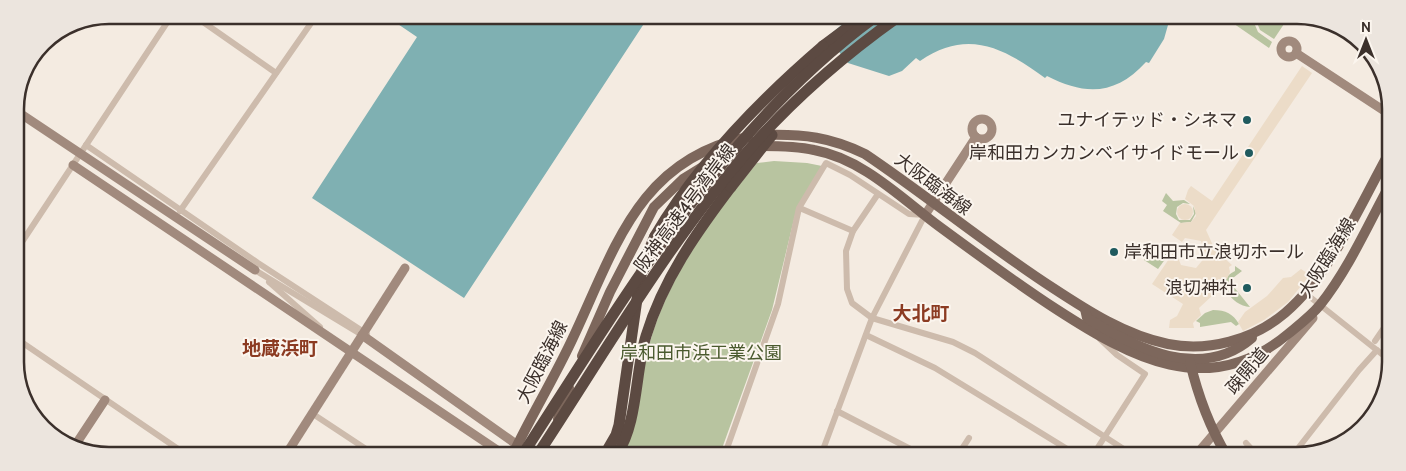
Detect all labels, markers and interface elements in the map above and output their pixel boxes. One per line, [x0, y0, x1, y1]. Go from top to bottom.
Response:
north arrow [1341, 15, 1391, 65]
text: N [1361, 18, 1371, 36]
place label: ユナイテッド・シネマ [1057, 109, 1237, 131]
marker: ユナイテッド・シネマ [1241, 114, 1253, 126]
street label: 阪神高速4号湾岸線 [630, 140, 740, 276]
place label: 岸和田カンカンベイサイドモール [969, 142, 1239, 164]
marker: 岸和田カンカンベイサイドモール [1243, 147, 1255, 159]
street label: 大阪臨海線 [890, 148, 976, 220]
street label: 大阪臨海線 [1294, 214, 1360, 302]
place label: 岸和田市立浪切ホール [1124, 241, 1304, 263]
marker: 岸和田市立浪切ホール [1108, 246, 1120, 258]
place label: 浪切神社 [1165, 277, 1237, 299]
marker: 浪切神社 [1241, 282, 1253, 294]
district label: 大北町 [892, 302, 950, 325]
street label: 大阪臨海線 [512, 317, 572, 407]
district label: 地蔵浜町 [242, 337, 318, 360]
park label: 岸和田市浜工業公園 [620, 342, 782, 364]
street label: 疎開道 [1221, 343, 1273, 399]

